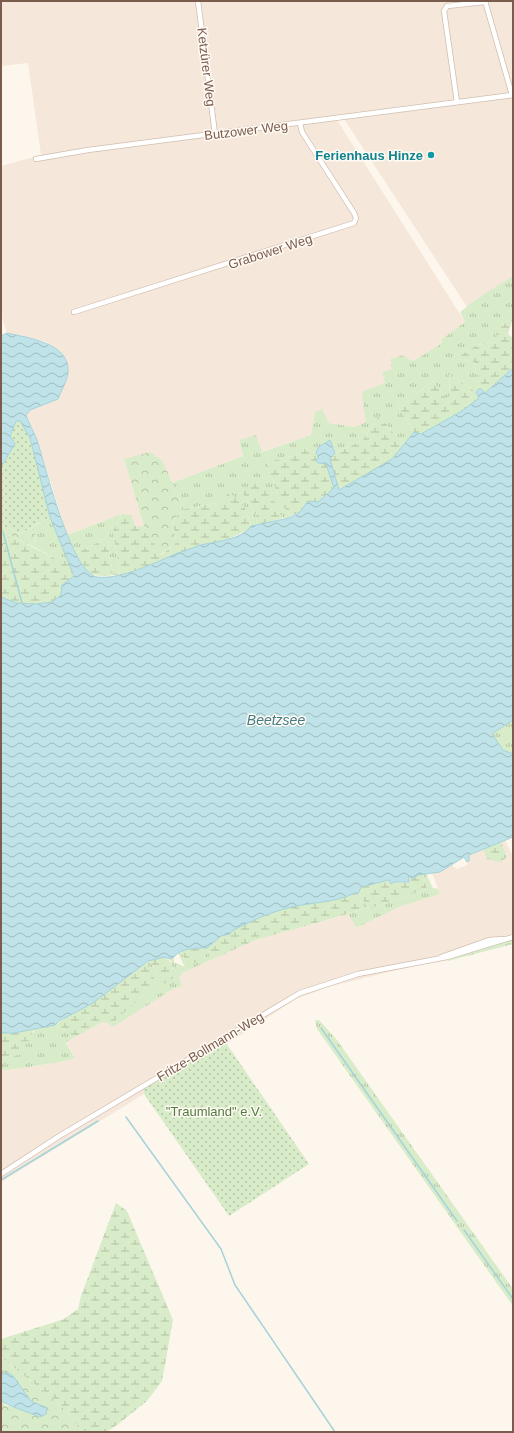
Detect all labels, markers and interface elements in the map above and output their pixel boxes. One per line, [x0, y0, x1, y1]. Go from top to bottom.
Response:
street label: Ketzürer Weg [194, 27, 219, 107]
street label: Butzower Weg [203, 118, 289, 143]
place label: Ferienhaus Hinze [315, 148, 423, 163]
marker: Ferienhaus Hinze [426, 150, 436, 160]
street label: Grabower Weg [226, 231, 314, 272]
water label: Beetzsee [247, 712, 305, 728]
street label: Fritze-Bollmann-Weg [154, 1009, 266, 1084]
park label: "Traumland" e.V. [166, 1104, 262, 1119]

